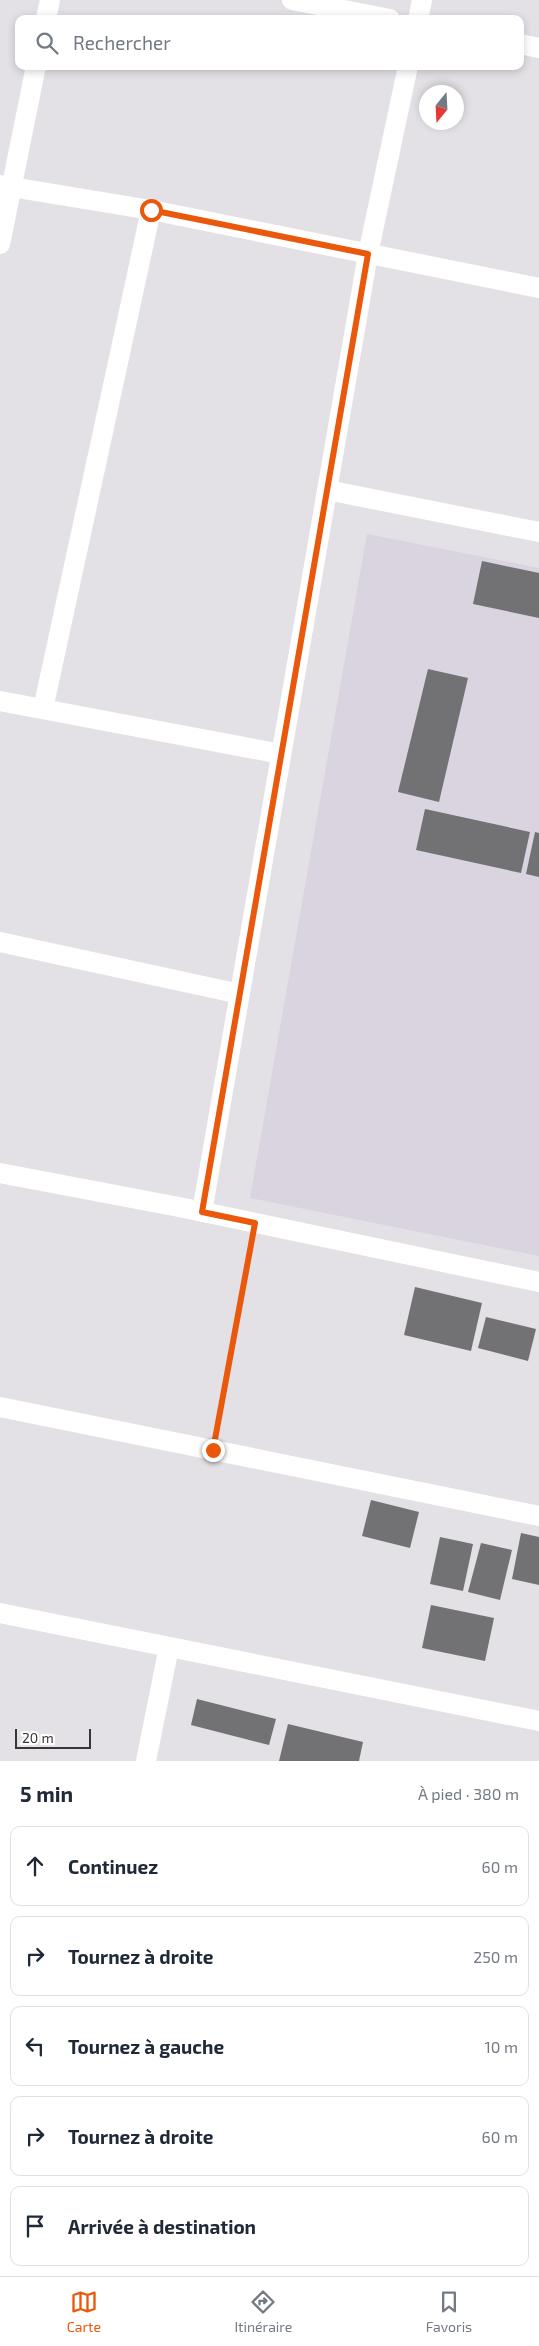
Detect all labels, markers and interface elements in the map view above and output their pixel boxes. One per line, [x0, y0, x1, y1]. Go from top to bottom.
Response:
search box [15, 15, 524, 70]
icon: search [33, 29, 61, 57]
text: Rechercher [73, 31, 171, 54]
north arrow [419, 85, 464, 130]
route start [140, 199, 163, 222]
route end [202, 1439, 225, 1462]
scale bar [15, 1726, 91, 1749]
text: 20 m [22, 1729, 54, 1746]
text: 5 min [20, 1781, 73, 1806]
text: À pied · 380 m [418, 1784, 519, 1803]
icon: ahead [21, 1852, 49, 1880]
text: Continuez [68, 1855, 158, 1878]
text: 60 m [482, 1857, 518, 1876]
icon: right [21, 1942, 49, 1970]
text: Tournez à droite [68, 1945, 214, 1968]
text: 250 m [473, 1947, 518, 1966]
icon: left [21, 2032, 49, 2060]
text: Tournez à gauche [68, 2035, 224, 2058]
text: 10 m [484, 2037, 518, 2056]
icon: right [21, 2122, 49, 2150]
text: Tournez à droite [68, 2125, 214, 2148]
text: 60 m [482, 2127, 518, 2146]
icon: arrive [21, 2212, 49, 2240]
text: Arrivée à destination [68, 2215, 256, 2238]
tab: Carte [67, 2288, 101, 2335]
tab: Itinéraire [234, 2288, 292, 2335]
tab: Favoris [426, 2288, 472, 2335]

